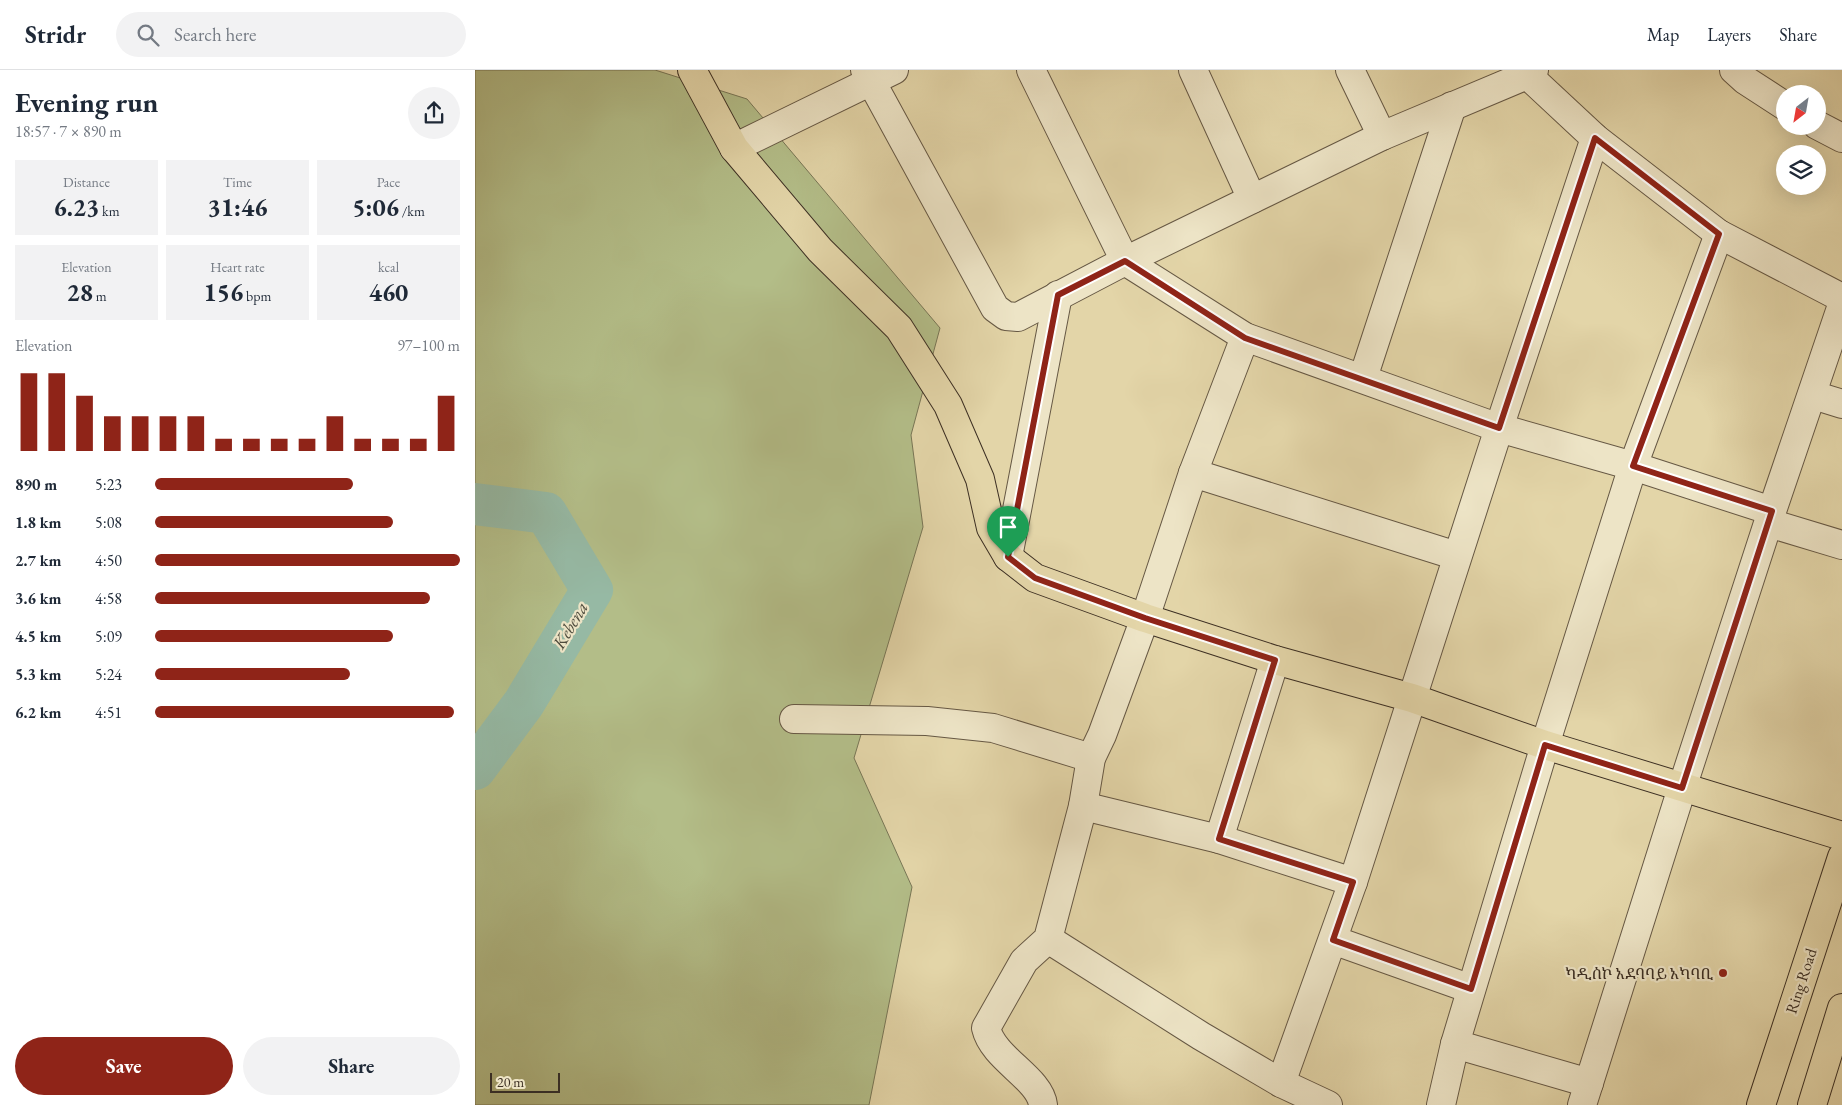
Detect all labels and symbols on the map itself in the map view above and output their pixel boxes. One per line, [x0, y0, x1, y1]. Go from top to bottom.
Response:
north arrow [1776, 85, 1826, 135]
pin [987, 506, 1029, 557]
water label: Kebena [547, 597, 593, 654]
street label: Ring Road [1781, 945, 1822, 1016]
place label: ካዲስኮ አደባባይ አካባቢ [1565, 963, 1713, 984]
marker: ካዲስኮ አደባባይ አካባቢ [1717, 967, 1729, 979]
scale bar [490, 1070, 560, 1093]

